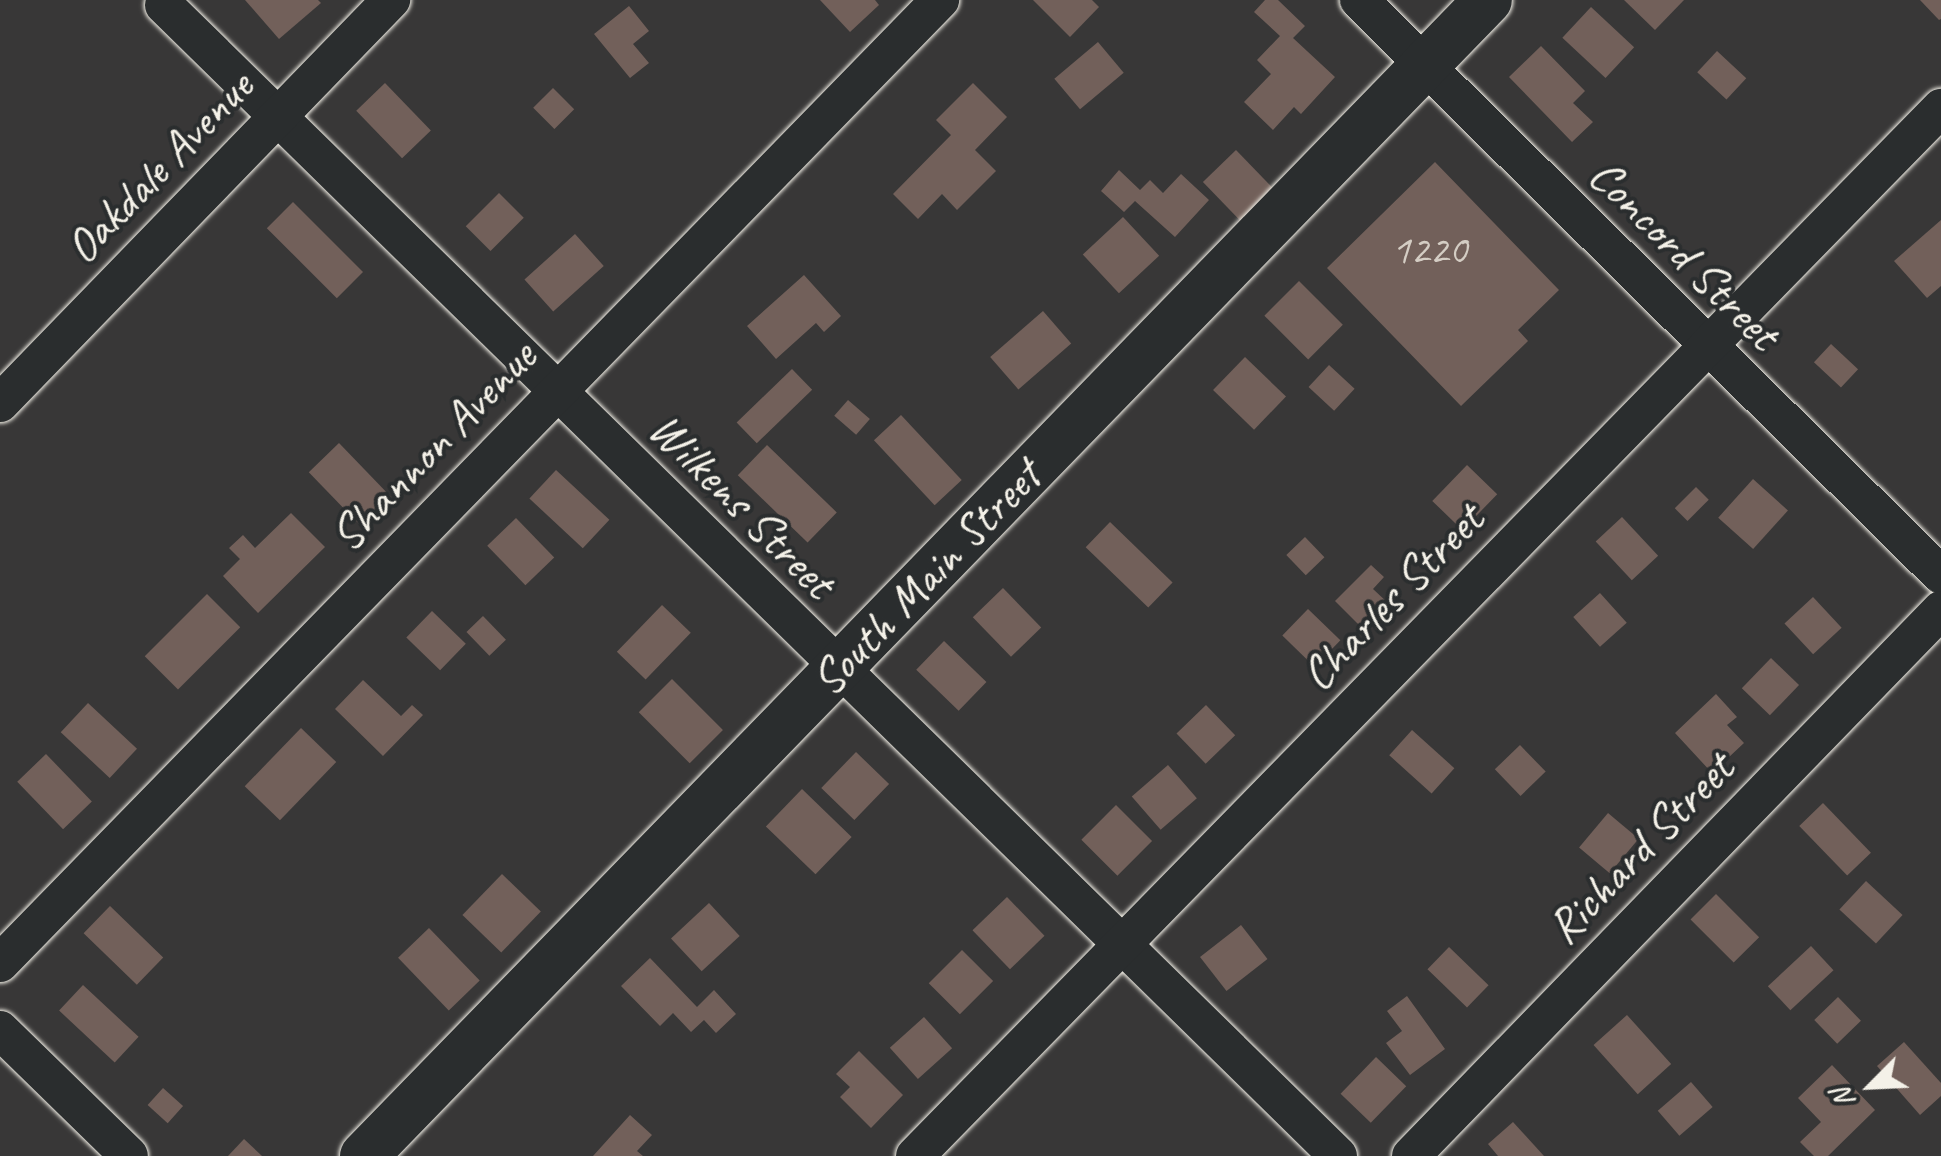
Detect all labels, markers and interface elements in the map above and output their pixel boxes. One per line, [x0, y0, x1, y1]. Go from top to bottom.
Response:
street label: Oakdale Avenue [53, 58, 265, 276]
street label: Concord Street [1576, 146, 1792, 362]
house number: 1220 [1391, 225, 1467, 275]
street label: Shannon Avenue [318, 328, 548, 564]
street label: Wilkens Street [637, 400, 847, 610]
street label: South Main Street [798, 447, 1054, 709]
street label: Charles Street [1288, 491, 1496, 703]
street label: Richard Street [1534, 740, 1746, 956]
north arrow [1821, 1036, 1921, 1136]
text: N [1824, 1083, 1863, 1113]

